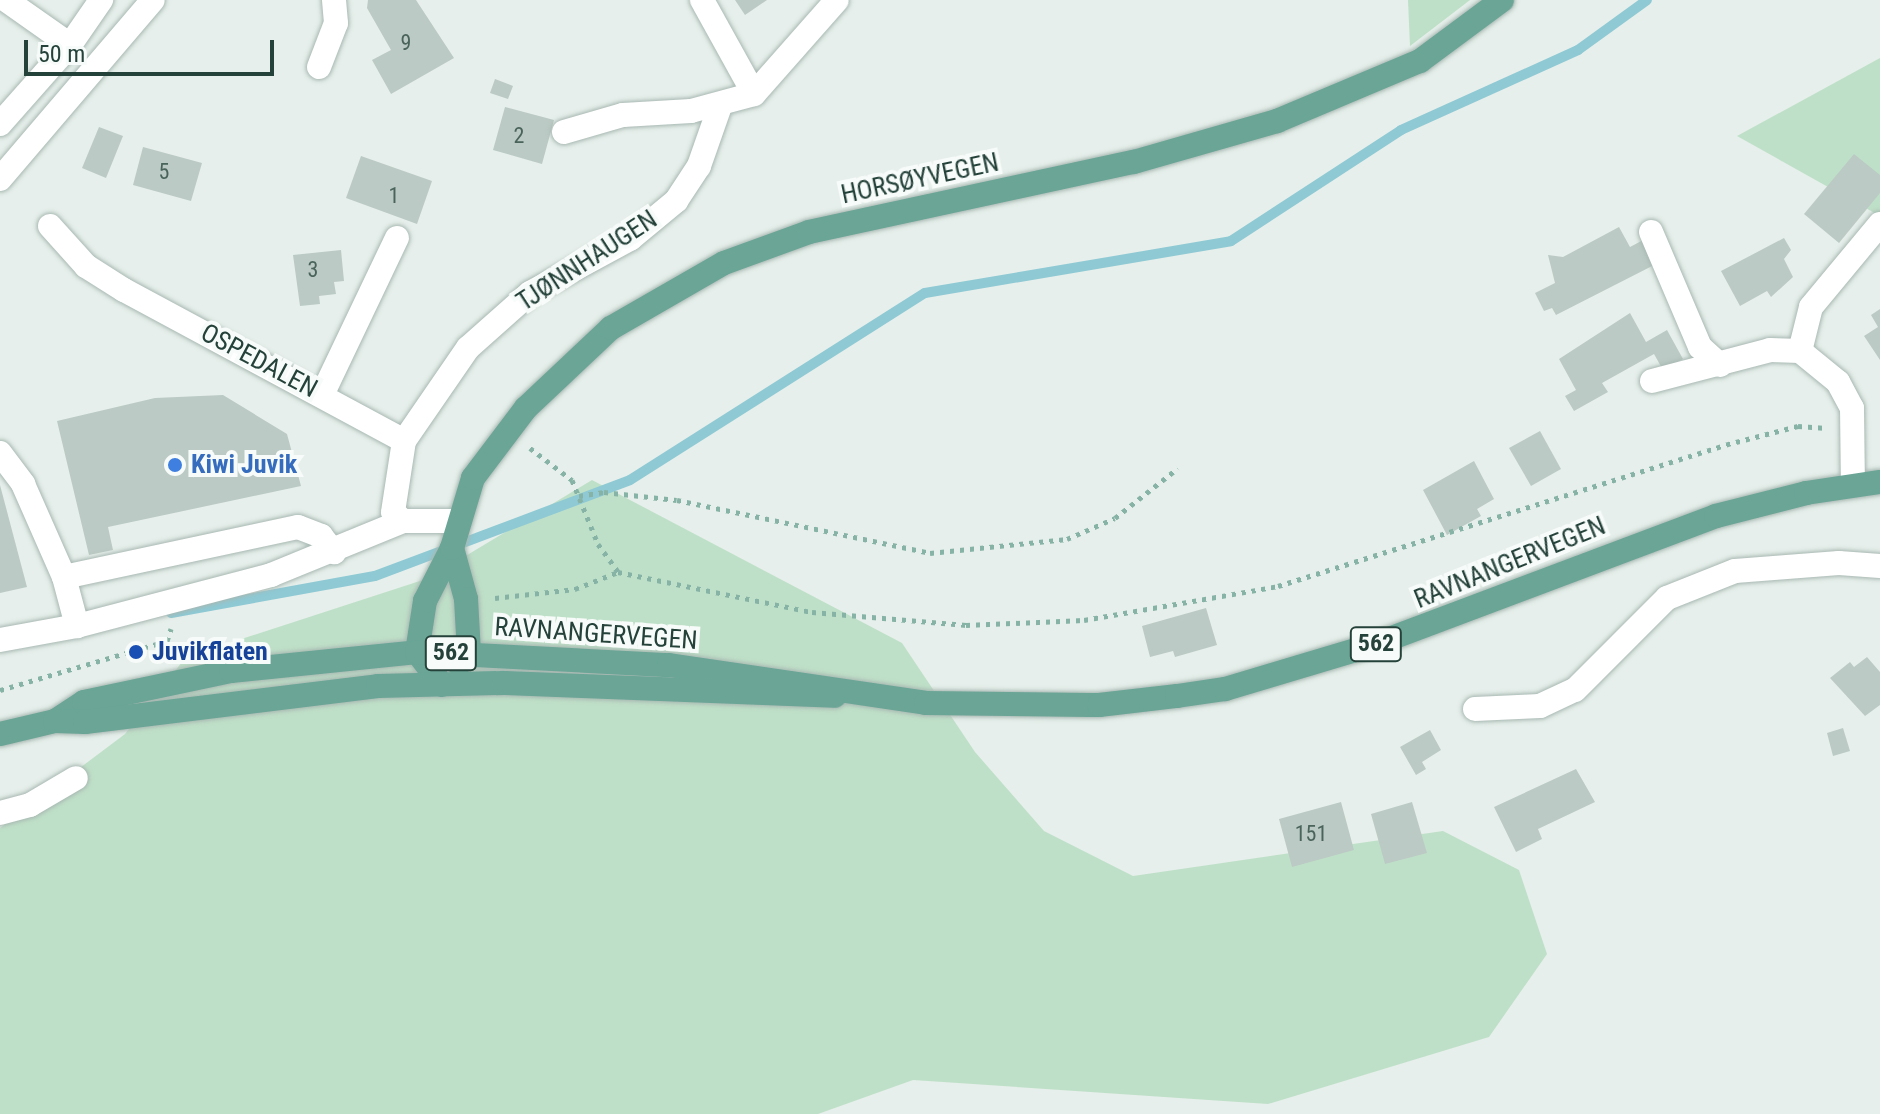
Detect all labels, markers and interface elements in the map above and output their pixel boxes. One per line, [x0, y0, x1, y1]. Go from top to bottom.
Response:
scale bar [28, 24, 278, 74]
house number: 9 [401, 30, 411, 56]
text: 50 m [38, 40, 85, 68]
house number: 2 [514, 123, 524, 149]
street label: HORSØYVEGEN [838, 147, 1002, 211]
house number: 5 [159, 159, 169, 185]
house number: 1 [389, 183, 399, 209]
street label: TJØNNHAUGEN [511, 204, 663, 318]
house number: 3 [308, 257, 318, 283]
street label: OSPEDALEN [195, 317, 323, 405]
place label: Kiwi Juvik [191, 449, 297, 481]
marker: Kiwi Juvik [166, 456, 184, 474]
street label: RAVNANGERVEGEN [1410, 510, 1610, 616]
street label: RAVNANGERVEGEN [493, 611, 699, 657]
road number: 562 [1348, 624, 1404, 664]
road number: 562 [423, 633, 479, 673]
place label: Juvikflaten [152, 636, 268, 668]
marker: Juvikflaten [127, 643, 145, 661]
house number: 151 [1295, 821, 1327, 847]

